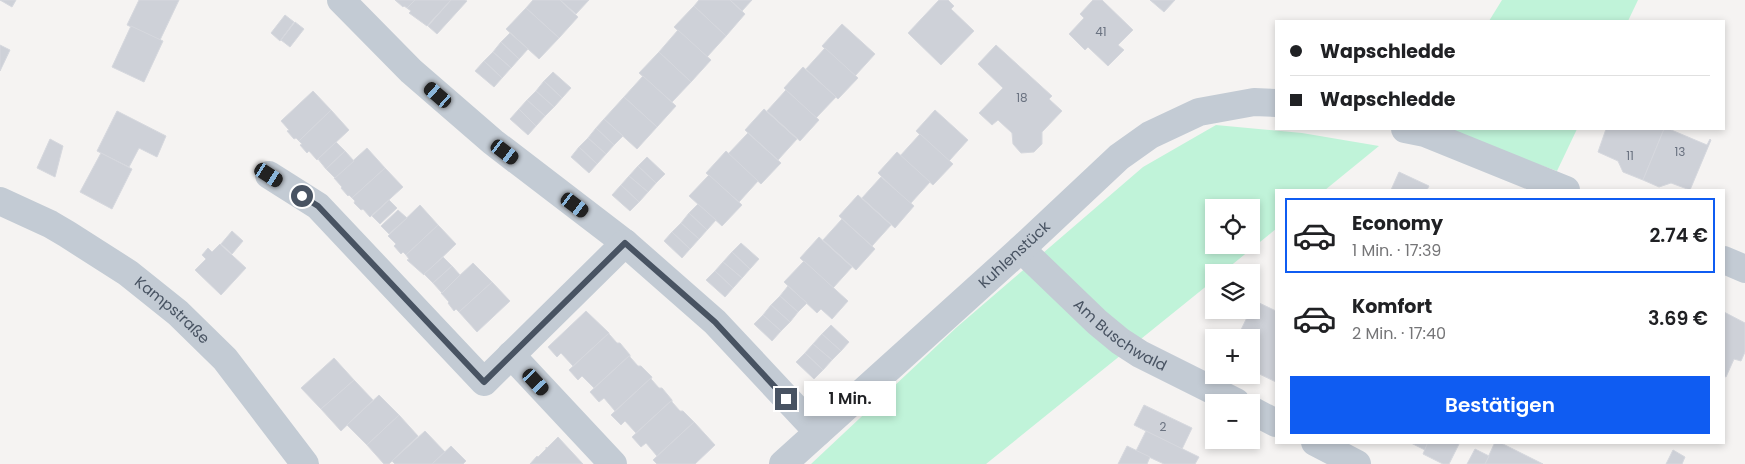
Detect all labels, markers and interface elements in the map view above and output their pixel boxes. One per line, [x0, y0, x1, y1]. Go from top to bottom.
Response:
house number: 41 [1095, 23, 1107, 40]
text: Wapschledde [1320, 38, 1456, 65]
car [421, 79, 454, 111]
text: Wapschledde [1320, 86, 1456, 113]
house number: 18 [1016, 89, 1028, 106]
car [488, 137, 521, 167]
house number: 13 [1675, 143, 1685, 160]
house number: 11 [1626, 147, 1634, 164]
car [252, 161, 285, 189]
route start [291, 185, 313, 207]
car [558, 190, 591, 220]
map controls [1205, 199, 1260, 449]
button: locate [1205, 199, 1260, 254]
text: Economy [1352, 210, 1443, 237]
icon: car [1292, 213, 1337, 258]
street label: Kuhlenstück [974, 216, 1055, 293]
text: 2.74 € [1649, 222, 1708, 249]
text: 1 Min. · 17:39 [1352, 239, 1441, 262]
button: layers [1205, 264, 1260, 319]
street label: Kampstraße [130, 271, 215, 348]
text: Komfort [1352, 293, 1432, 320]
street label: Am Buschwald [1069, 294, 1170, 376]
icon: car [1292, 296, 1337, 341]
text: 3.69 € [1648, 305, 1708, 332]
text: 2 Min. · 17:40 [1352, 322, 1446, 345]
button: + [1205, 329, 1260, 384]
car [520, 366, 551, 398]
button: Bestätigen [1290, 376, 1710, 434]
callout: 1 Min. [804, 382, 896, 416]
text: 1 Min. [828, 387, 872, 410]
route end [775, 388, 797, 410]
button: − [1205, 394, 1260, 449]
house number: 2 [1160, 418, 1167, 435]

